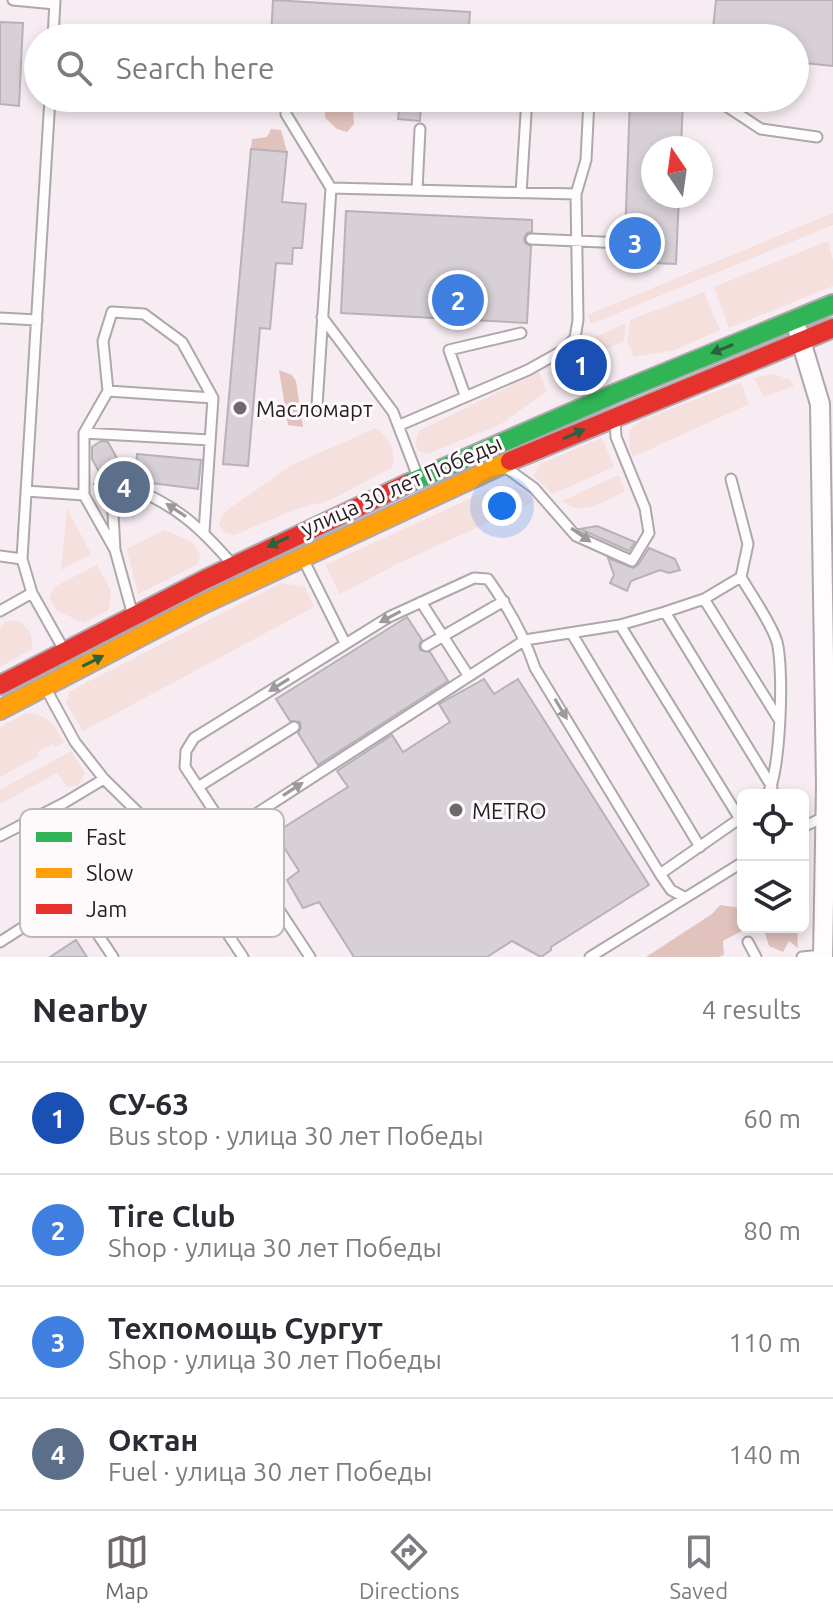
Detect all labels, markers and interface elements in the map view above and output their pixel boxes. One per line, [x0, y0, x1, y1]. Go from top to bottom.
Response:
search box [24, 24, 809, 112]
icon: search [52, 46, 96, 90]
text: Search here [116, 51, 275, 85]
north arrow [641, 136, 713, 208]
pin: 3 [609, 213, 661, 273]
pin: 2 [432, 270, 484, 330]
pin: 1 [555, 335, 607, 395]
one-way arrow [710, 342, 733, 355]
place label: Масломарт [256, 396, 373, 421]
marker: Масломарт [231, 399, 249, 417]
one-way arrow [562, 427, 586, 441]
street label: улица 30 лет Победы [297, 429, 505, 541]
pin: 4 [98, 457, 150, 517]
your location [482, 486, 522, 526]
one-way arrow [165, 503, 187, 518]
one-way arrow [570, 527, 591, 542]
one-way arrow [266, 536, 290, 549]
one-way arrow [379, 610, 401, 624]
one-way arrow [82, 654, 105, 667]
one-way arrow [268, 677, 290, 691]
one-way arrow [553, 698, 567, 720]
one-way arrow [282, 783, 304, 797]
map controls [737, 789, 809, 933]
button: locate [737, 789, 809, 861]
place label: METRO [472, 798, 546, 823]
marker: METRO [447, 801, 465, 819]
legend [20, 809, 284, 937]
text: Fast [86, 824, 127, 849]
text: Slow [86, 860, 133, 885]
button: layers [737, 861, 809, 933]
text: Jam [86, 896, 127, 921]
text: Nearby [32, 990, 147, 1028]
text: 4 results [702, 995, 801, 1024]
text: СУ-63 [108, 1087, 189, 1121]
text: 1 [51, 1104, 65, 1133]
text: 60 m [743, 1104, 801, 1133]
text: Bus stop · улица 30 лет Победы [108, 1121, 484, 1150]
text: Tire Club [108, 1199, 235, 1233]
text: 2 [51, 1216, 65, 1245]
text: 80 m [743, 1216, 801, 1245]
text: Shop · улица 30 лет Победы [108, 1233, 442, 1262]
text: Техпомощь Сургут [108, 1311, 383, 1345]
text: 3 [51, 1328, 65, 1357]
text: 110 m [729, 1328, 801, 1357]
text: Shop · улица 30 лет Победы [108, 1345, 442, 1374]
text: Октан [108, 1423, 198, 1457]
text: 4 [51, 1440, 65, 1469]
text: 140 m [729, 1440, 801, 1469]
text: Fuel · улица 30 лет Победы [108, 1457, 432, 1486]
tab: Map [105, 1530, 149, 1603]
tab: Directions [359, 1530, 460, 1603]
tab: Saved [669, 1530, 728, 1603]

